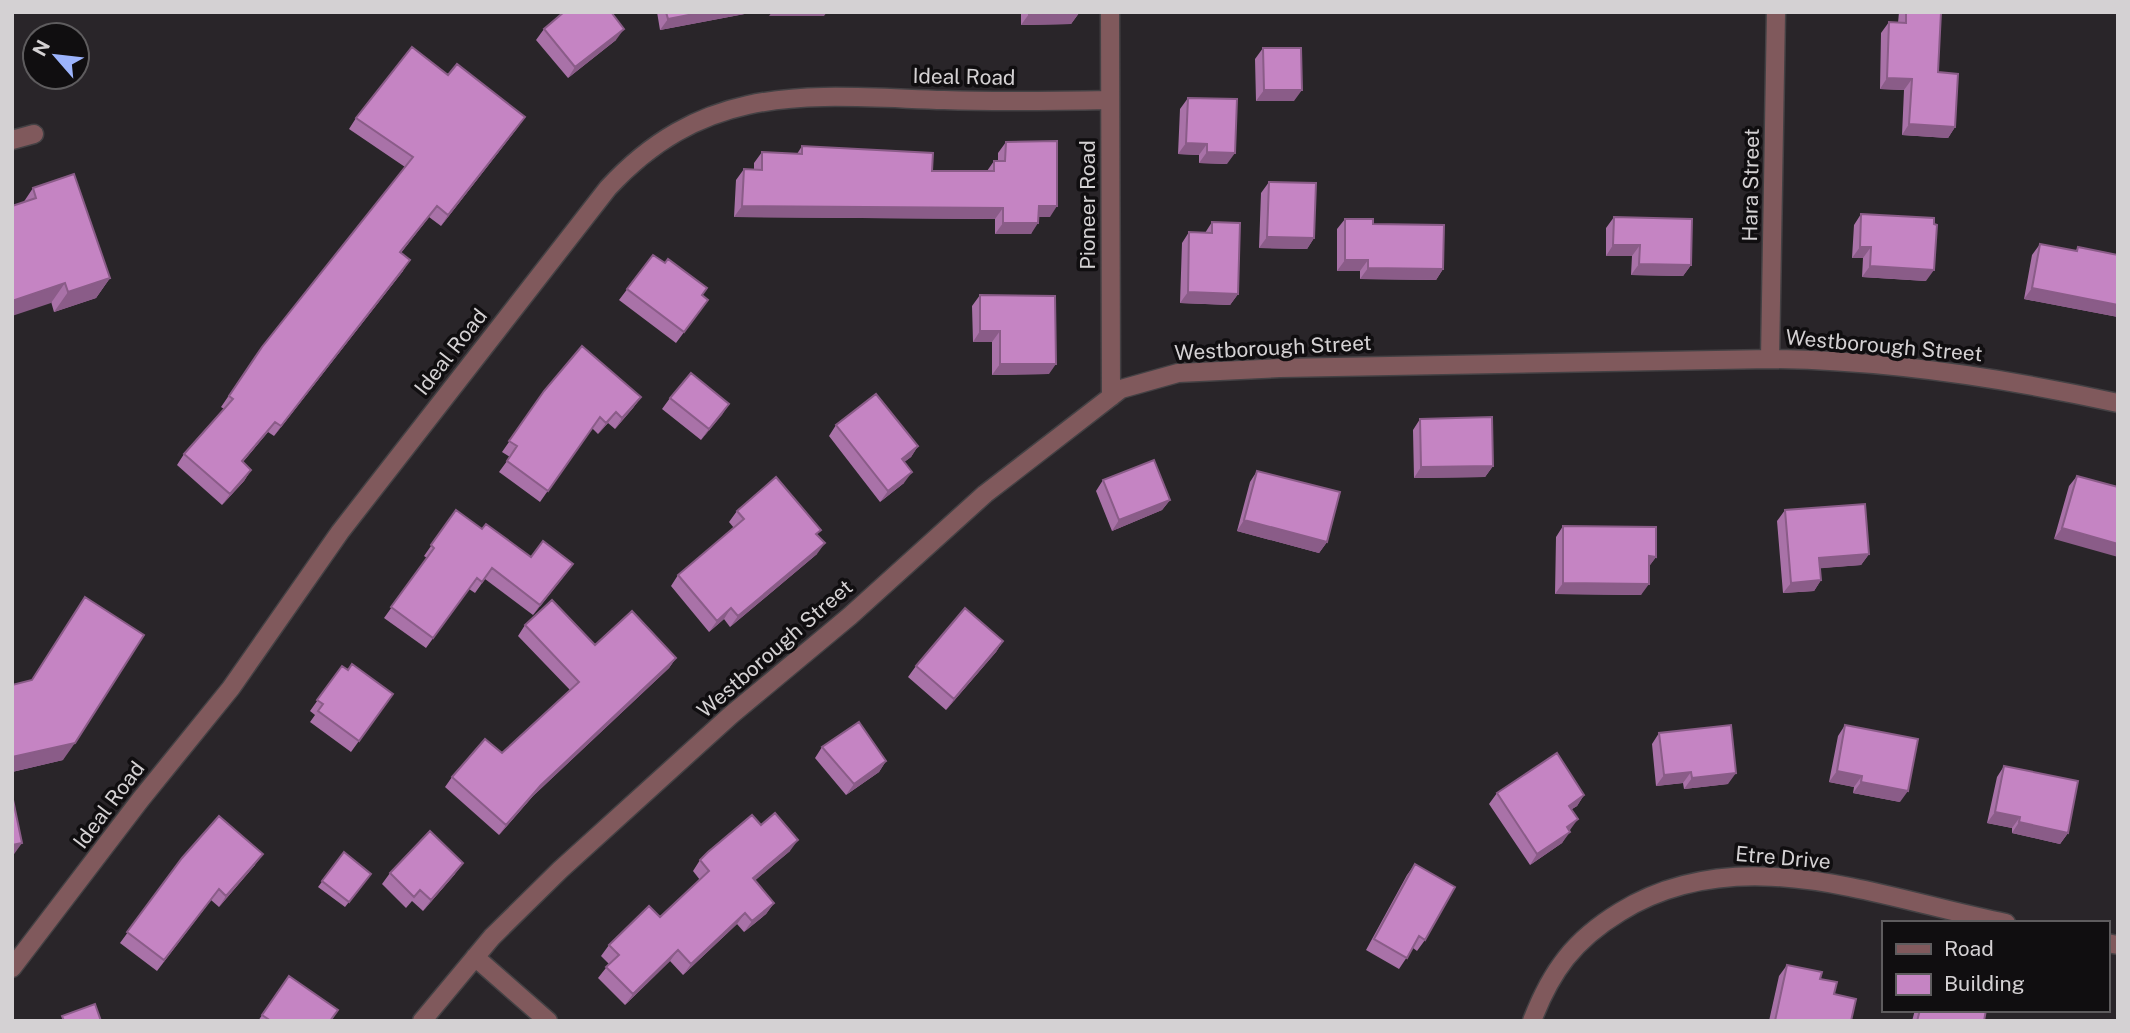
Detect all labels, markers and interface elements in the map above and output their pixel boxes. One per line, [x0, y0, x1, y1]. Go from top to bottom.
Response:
north arrow [21, 21, 91, 91]
text: N [28, 36, 54, 60]
street label: Ideal Road [912, 63, 1016, 90]
street label: Hara Street [1737, 128, 1764, 242]
street label: Pioneer Road [1075, 140, 1100, 270]
street label: Ideal Road [409, 303, 492, 400]
street label: Westborough Street [1785, 324, 1984, 367]
street label: Westborough Street [1174, 330, 1372, 365]
street label: Westborough Street [692, 574, 857, 723]
street label: Ideal Road [68, 756, 150, 853]
street label: Etre Drive [1734, 841, 1832, 874]
legend [1882, 921, 2109, 1012]
text: Road [1944, 936, 1994, 961]
text: Building [1944, 971, 2025, 996]

